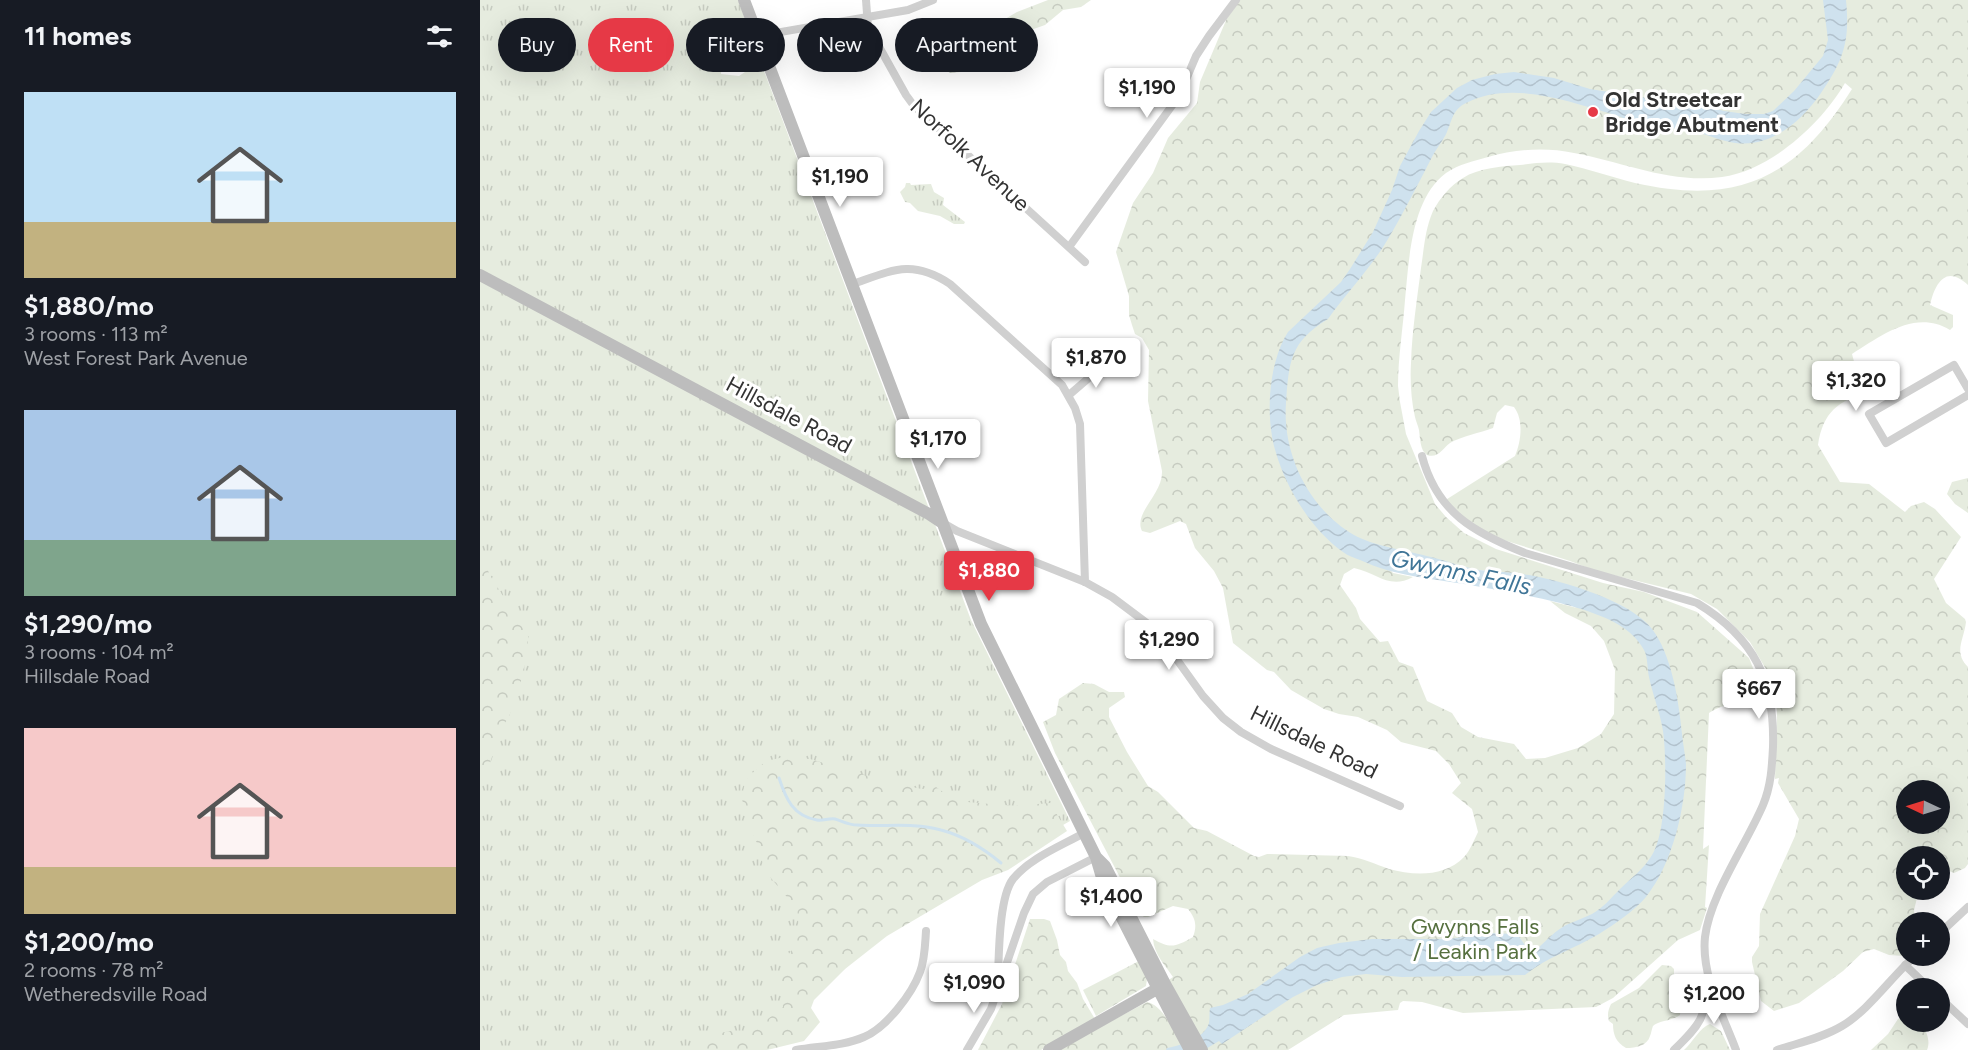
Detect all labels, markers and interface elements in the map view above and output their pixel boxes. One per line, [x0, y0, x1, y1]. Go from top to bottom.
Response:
chip: Buy [498, 18, 576, 72]
chip: Rent [588, 18, 674, 72]
chip: Filters [686, 18, 785, 72]
chip: New [797, 18, 883, 72]
chip: Apartment [895, 18, 1038, 72]
text: 11 homes [24, 20, 131, 52]
icon: filters [423, 20, 456, 53]
pin: $1,190 [1098, 68, 1196, 119]
text: $1,190 [1118, 75, 1176, 99]
place label: Old Streetcar Bridge Abutment [1605, 86, 1779, 138]
street label: Norfolk Avenue [905, 93, 1035, 217]
marker: Old Streetcar Bridge Abutment [1586, 105, 1600, 119]
icon: home [186, 131, 294, 239]
pin: $1,190 [791, 157, 889, 208]
text: $1,190 [811, 164, 869, 188]
text: $1,880/mo [24, 290, 154, 322]
text: 3 rooms · 113 m² [24, 322, 168, 346]
pin: $1,870 [1047, 338, 1145, 389]
text: $1,870 [1066, 345, 1126, 369]
text: West Forest Park Avenue [24, 346, 248, 370]
pin: $1,320 [1807, 361, 1905, 412]
text: $1,320 [1826, 368, 1886, 392]
street label: Hillsdale Road [721, 371, 857, 459]
pin: $1,170 [889, 419, 987, 470]
text: $1,170 [909, 426, 967, 450]
icon: home [186, 449, 294, 557]
water label: Gwynns Falls [1388, 543, 1534, 601]
pin: $1,880 [940, 551, 1038, 602]
text: $1,880 [958, 558, 1020, 582]
text: $1,290/mo [24, 608, 152, 640]
pin: $1,290 [1120, 620, 1218, 671]
text: $1,290 [1139, 627, 1199, 651]
text: 3 rooms · 104 m² [24, 640, 174, 664]
text: Hillsdale Road [24, 664, 150, 688]
pin: $667 [1723, 669, 1795, 720]
text: $667 [1736, 676, 1782, 700]
street label: Hillsdale Road [1246, 699, 1382, 785]
icon: home [186, 767, 294, 875]
north arrow [1896, 780, 1950, 834]
map controls [1896, 780, 1950, 1032]
button: locate [1896, 846, 1950, 900]
pin: $1,400 [1062, 877, 1160, 928]
text: $1,400 [1079, 884, 1143, 908]
button: + [1896, 912, 1950, 966]
park label: Gwynns Falls / Leakin Park [1411, 913, 1539, 965]
text: $1,200/mo [24, 926, 154, 958]
text: 2 rooms · 78 m² [24, 958, 164, 982]
pin: $1,090 [925, 963, 1023, 1014]
text: $1,090 [943, 970, 1005, 994]
pin: $1,200 [1665, 974, 1763, 1025]
button: − [1896, 978, 1950, 1032]
text: $1,200 [1683, 981, 1745, 1005]
text: Wetheredsville Road [24, 982, 207, 1006]

